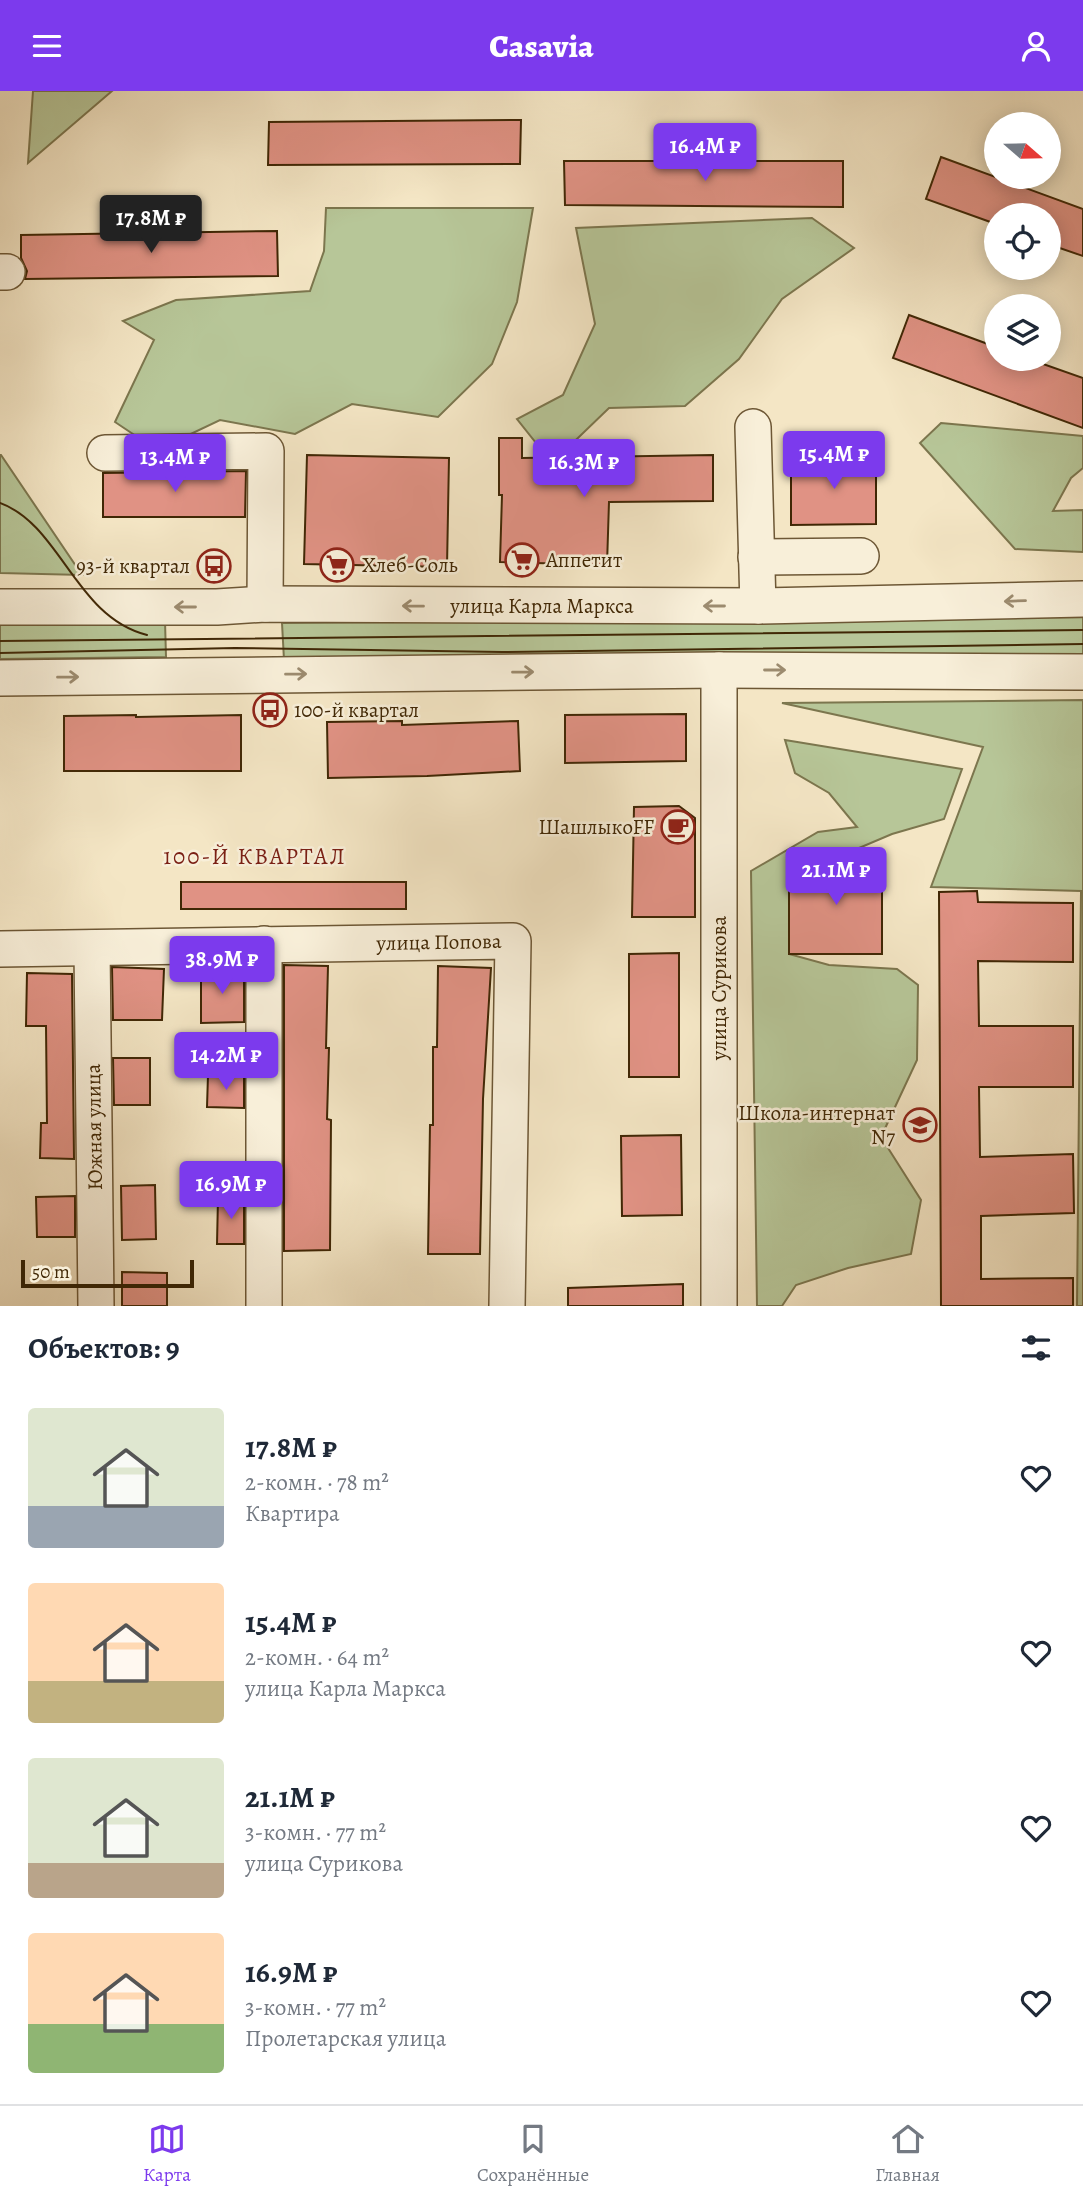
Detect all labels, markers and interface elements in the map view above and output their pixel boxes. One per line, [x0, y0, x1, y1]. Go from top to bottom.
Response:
text: Casavia [489, 24, 594, 68]
icon: menu [28, 27, 66, 65]
icon: person [1017, 27, 1055, 65]
north arrow [984, 112, 1060, 189]
map controls [984, 112, 1061, 371]
pin: 16.4M ₽ [640, 123, 770, 183]
text: 16.4M ₽ [669, 130, 741, 161]
pin: 17.8M ₽ [86, 195, 216, 255]
text: 17.8M ₽ [116, 202, 186, 233]
button: locate [984, 203, 1061, 280]
button: layers [984, 294, 1061, 371]
pin: 15.4M ₽ [769, 431, 899, 491]
pin: 13.4M ₽ [110, 435, 240, 494]
text: 15.4M ₽ [799, 438, 869, 469]
pin: 16.3M ₽ [519, 439, 649, 499]
text: 13.4M ₽ [140, 441, 210, 472]
text: 16.3M ₽ [549, 446, 619, 477]
supermarket icon: Аппетит [503, 541, 541, 579]
supermarket icon: Хлеб-Соль [318, 546, 356, 584]
place label: Аппетит [545, 546, 622, 574]
bus stop icon: 93-й квартал [195, 547, 233, 585]
place label: Хлеб-Соль [362, 551, 458, 579]
place label: 93-й квартал [76, 552, 190, 580]
street label: улица Карла Маркса [449, 592, 634, 620]
one-way arrow [1004, 595, 1027, 608]
one-way arrow [402, 599, 425, 613]
one-way arrow [703, 599, 726, 613]
one-way arrow [174, 600, 197, 614]
one-way arrow [763, 663, 786, 677]
one-way arrow [511, 665, 534, 679]
one-way arrow [284, 668, 307, 681]
one-way arrow [56, 670, 79, 684]
bus stop icon: 100-й квартал [251, 691, 289, 729]
place label: 100-й квартал [294, 696, 419, 724]
cafe icon: ШашлыкoFF [659, 808, 697, 846]
place label: ШашлыкoFF [538, 813, 654, 841]
district label: 100-Й КВАРТАЛ [163, 841, 347, 872]
pin: 21.1M ₽ [771, 847, 901, 907]
text: 21.1M ₽ [802, 854, 870, 885]
street label: улица Сурикова [705, 916, 733, 1061]
street label: улица Попова [375, 927, 502, 957]
pin: 38.9M ₽ [157, 937, 287, 996]
text: 38.9M ₽ [186, 943, 258, 974]
pin: 14.2M ₽ [161, 1033, 291, 1092]
text: 14.2M ₽ [190, 1039, 262, 1070]
street label: Южная улица [79, 1063, 109, 1191]
place label: Школа-интернат N7 [738, 1099, 895, 1151]
school or university icon: Школа-интернат N7 [901, 1106, 939, 1144]
pin: 16.9M ₽ [166, 1161, 296, 1221]
text: 16.9M ₽ [196, 1168, 266, 1199]
scale bar [21, 1257, 194, 1289]
text: 50 m [32, 1259, 70, 1285]
text: Объектов: 9 [28, 1328, 180, 1368]
icon: filters [1017, 1329, 1055, 1367]
text: 17.8M ₽ [245, 1427, 337, 1467]
icon: home [84, 1436, 168, 1520]
icon: heart [1017, 1459, 1055, 1497]
text: 2-комн. · 78 m² [245, 1467, 389, 1498]
text: Квартира [245, 1498, 340, 1529]
text: 15.4M ₽ [245, 1602, 337, 1642]
icon: home [84, 1611, 168, 1695]
icon: heart [1017, 1634, 1055, 1672]
text: 2-комн. · 64 m² [245, 1642, 389, 1673]
text: улица Карла Маркса [245, 1673, 446, 1704]
text: 21.1M ₽ [245, 1777, 335, 1817]
icon: home [84, 1786, 168, 1870]
icon: heart [1017, 1809, 1055, 1847]
text: 3-комн. · 77 m² [245, 1817, 386, 1848]
text: улица Сурикова [245, 1848, 403, 1879]
text: 16.9M ₽ [245, 1952, 338, 1992]
icon: home [84, 1961, 168, 2045]
icon: heart [1017, 1984, 1055, 2022]
text: 3-комн. · 77 m² [245, 1992, 386, 2023]
text: Пролетарская улица [245, 2023, 446, 2054]
tab: Карта [143, 2120, 191, 2188]
tab: Сохранённые [477, 2120, 589, 2188]
tab: Главная [875, 2120, 940, 2188]

